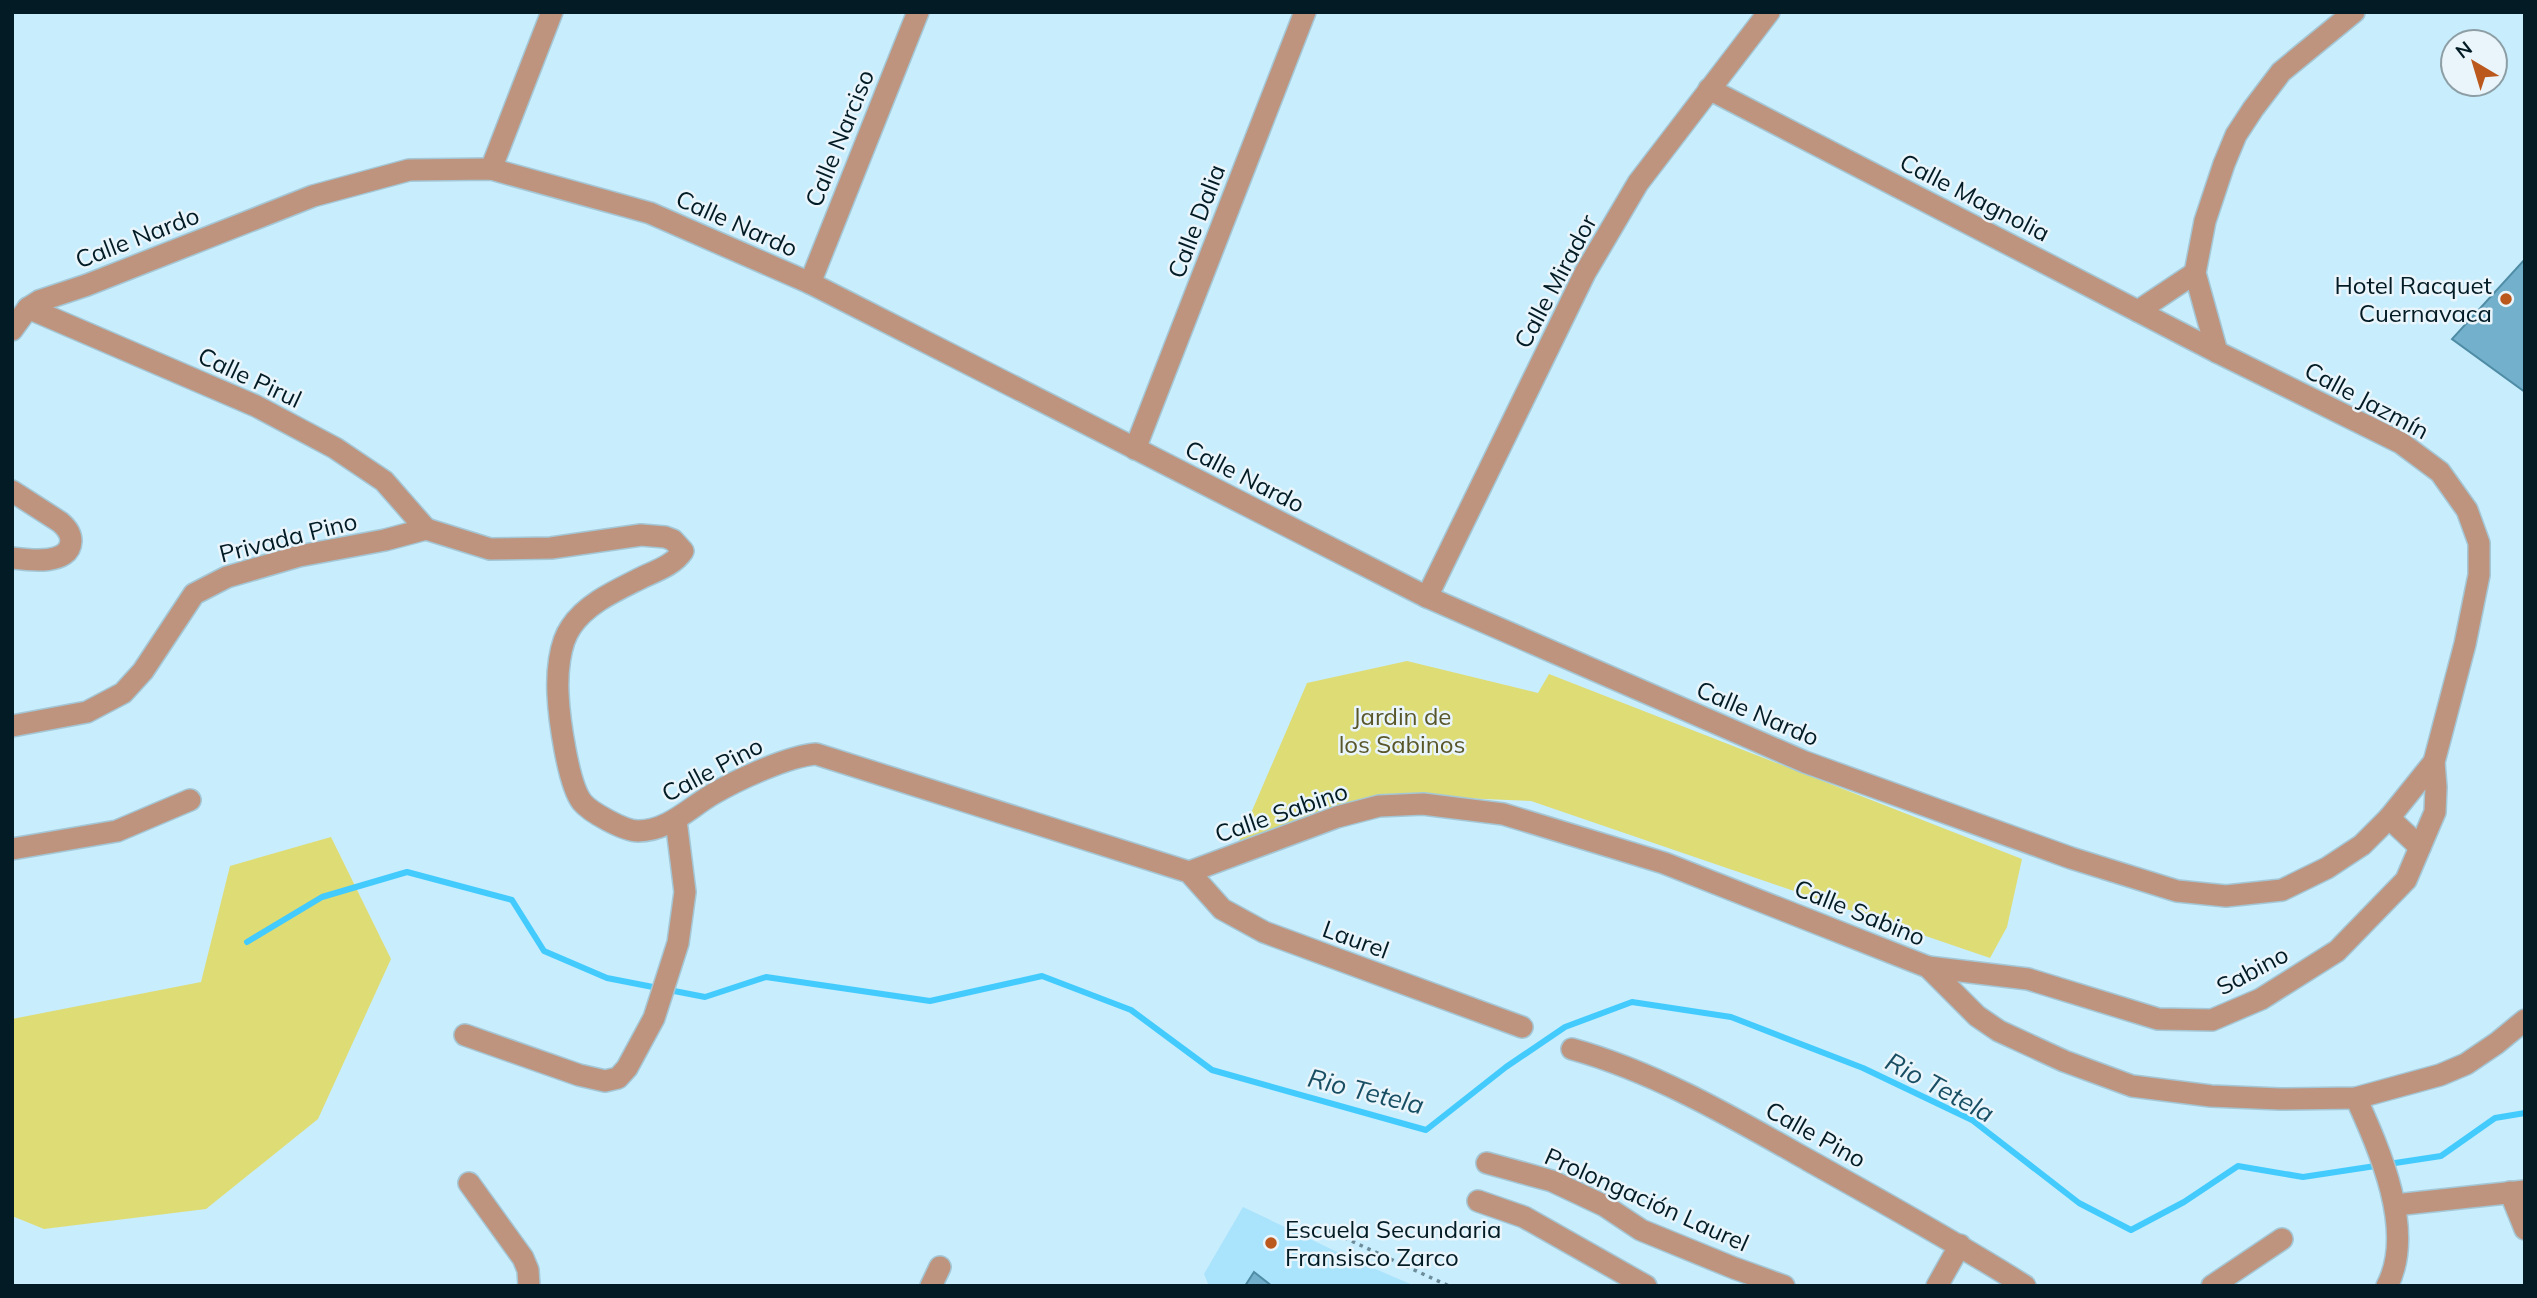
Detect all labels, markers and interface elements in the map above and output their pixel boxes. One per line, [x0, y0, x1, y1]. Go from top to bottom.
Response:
north arrow [2439, 28, 2509, 98]
text: N [2450, 36, 2477, 63]
street label: Calle Narciso [798, 65, 880, 211]
street label: Calle Magnolia [1895, 146, 2055, 248]
street label: Calle Dalia [1161, 160, 1231, 282]
street label: Calle Nardo [671, 183, 803, 263]
street label: Calle Nardo [71, 200, 203, 274]
street label: Calle Mirador [1507, 209, 1603, 353]
place label: Hotel Racquet Cuernavaca [2334, 270, 2492, 328]
marker: Hotel Racquet Cuernavaca [2498, 291, 2514, 307]
street label: Calle Pirul [193, 340, 307, 414]
street label: Calle Jazmín [2300, 355, 2434, 445]
street label: Calle Nardo [1180, 433, 1310, 519]
street label: Privada Pino [216, 505, 360, 569]
street label: Calle Nardo [1692, 674, 1824, 752]
park label: Jardin de los Sabinos [1339, 701, 1465, 759]
street label: Calle Pino [656, 730, 768, 808]
street label: Calle Sabino [1211, 775, 1351, 849]
street label: Calle Sabino [1790, 872, 1930, 952]
street label: Laurel [1319, 913, 1393, 965]
street label: Sabino [2211, 939, 2293, 1001]
water label: Rio Tetela [1880, 1045, 2000, 1129]
water label: Rio Tetela [1304, 1061, 1428, 1121]
street label: Calle Pino [1761, 1094, 1871, 1174]
street label: Prolongación Laurel [1540, 1140, 1754, 1258]
place label: Escuela Secundaria Fransisco Zarco [1285, 1214, 1501, 1272]
marker: Escuela Secundaria Fransisco Zarco [1263, 1235, 1279, 1251]

